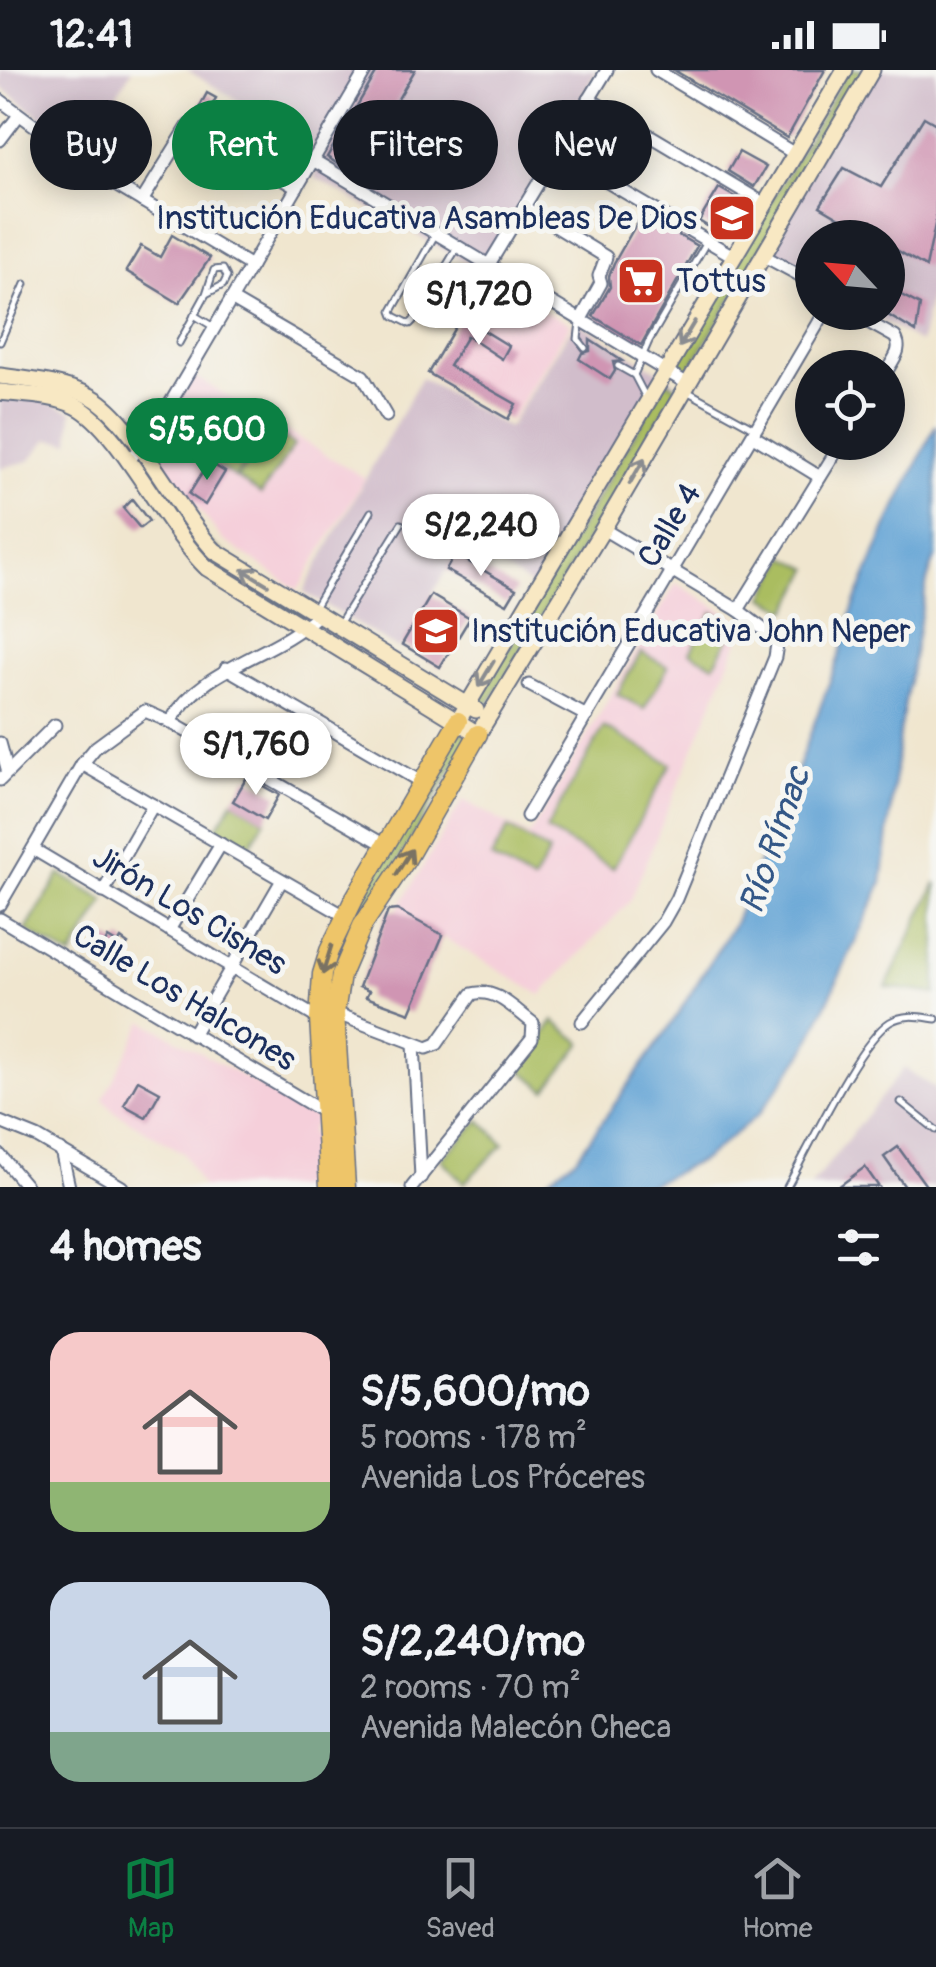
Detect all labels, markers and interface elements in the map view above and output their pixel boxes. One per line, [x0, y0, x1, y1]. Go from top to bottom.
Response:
text: 12:41 [50, 11, 133, 59]
chip: Buy [30, 100, 152, 190]
chip: Rent [172, 100, 313, 190]
chip: Filters [333, 100, 498, 190]
chip: New [518, 100, 652, 190]
school or university icon: Institución Educativa Asambleas De Dios [706, 192, 758, 244]
place label: Institución Educativa Asambleas De Dios [156, 199, 697, 239]
north arrow [795, 220, 905, 330]
map controls [795, 220, 905, 460]
supermarket icon: Tottus [615, 255, 667, 307]
place label: Tottus [676, 262, 766, 302]
pin: S/1,720 [387, 263, 571, 348]
text: S/1,720 [425, 275, 533, 315]
one-way arrow [677, 319, 697, 348]
button: locate [795, 350, 905, 460]
pin: S/5,600 [115, 398, 299, 483]
text: S/5,600 [148, 410, 266, 450]
one-way arrow [627, 457, 647, 486]
street label: Calle 4 [629, 476, 710, 575]
pin: S/2,240 [389, 494, 573, 579]
text: S/2,240 [424, 506, 538, 546]
one-way arrow [241, 566, 270, 587]
school or university icon: Institución Educativa John Neper [410, 605, 462, 657]
place label: Institución Educativa John Neper [471, 612, 911, 652]
one-way arrow [476, 659, 496, 688]
pin: S/1,760 [164, 713, 348, 798]
text: S/1,760 [202, 725, 310, 765]
water label: Río Rímac [729, 759, 821, 919]
street label: Jirón Los Cisnes [85, 837, 294, 985]
one-way arrow [394, 848, 414, 877]
street label: Calle Los Halcones [66, 916, 303, 1080]
one-way arrow [317, 944, 335, 975]
icon: filters [831, 1220, 886, 1275]
text: 4 homes [50, 1221, 201, 1273]
text: S/5,600/mo [360, 1366, 590, 1418]
icon: home [130, 1372, 250, 1492]
text: 5 rooms · 178 m² [360, 1418, 587, 1458]
text: Avenida Los Próceres [360, 1458, 645, 1498]
text: S/2,240/mo [360, 1616, 585, 1668]
icon: home [130, 1622, 250, 1742]
text: 2 rooms · 70 m² [360, 1668, 581, 1708]
text: Avenida Malecón Checa [360, 1708, 672, 1748]
tab: Map [123, 1851, 178, 1946]
tab: Saved [425, 1851, 495, 1946]
tab: Home [742, 1851, 812, 1946]

